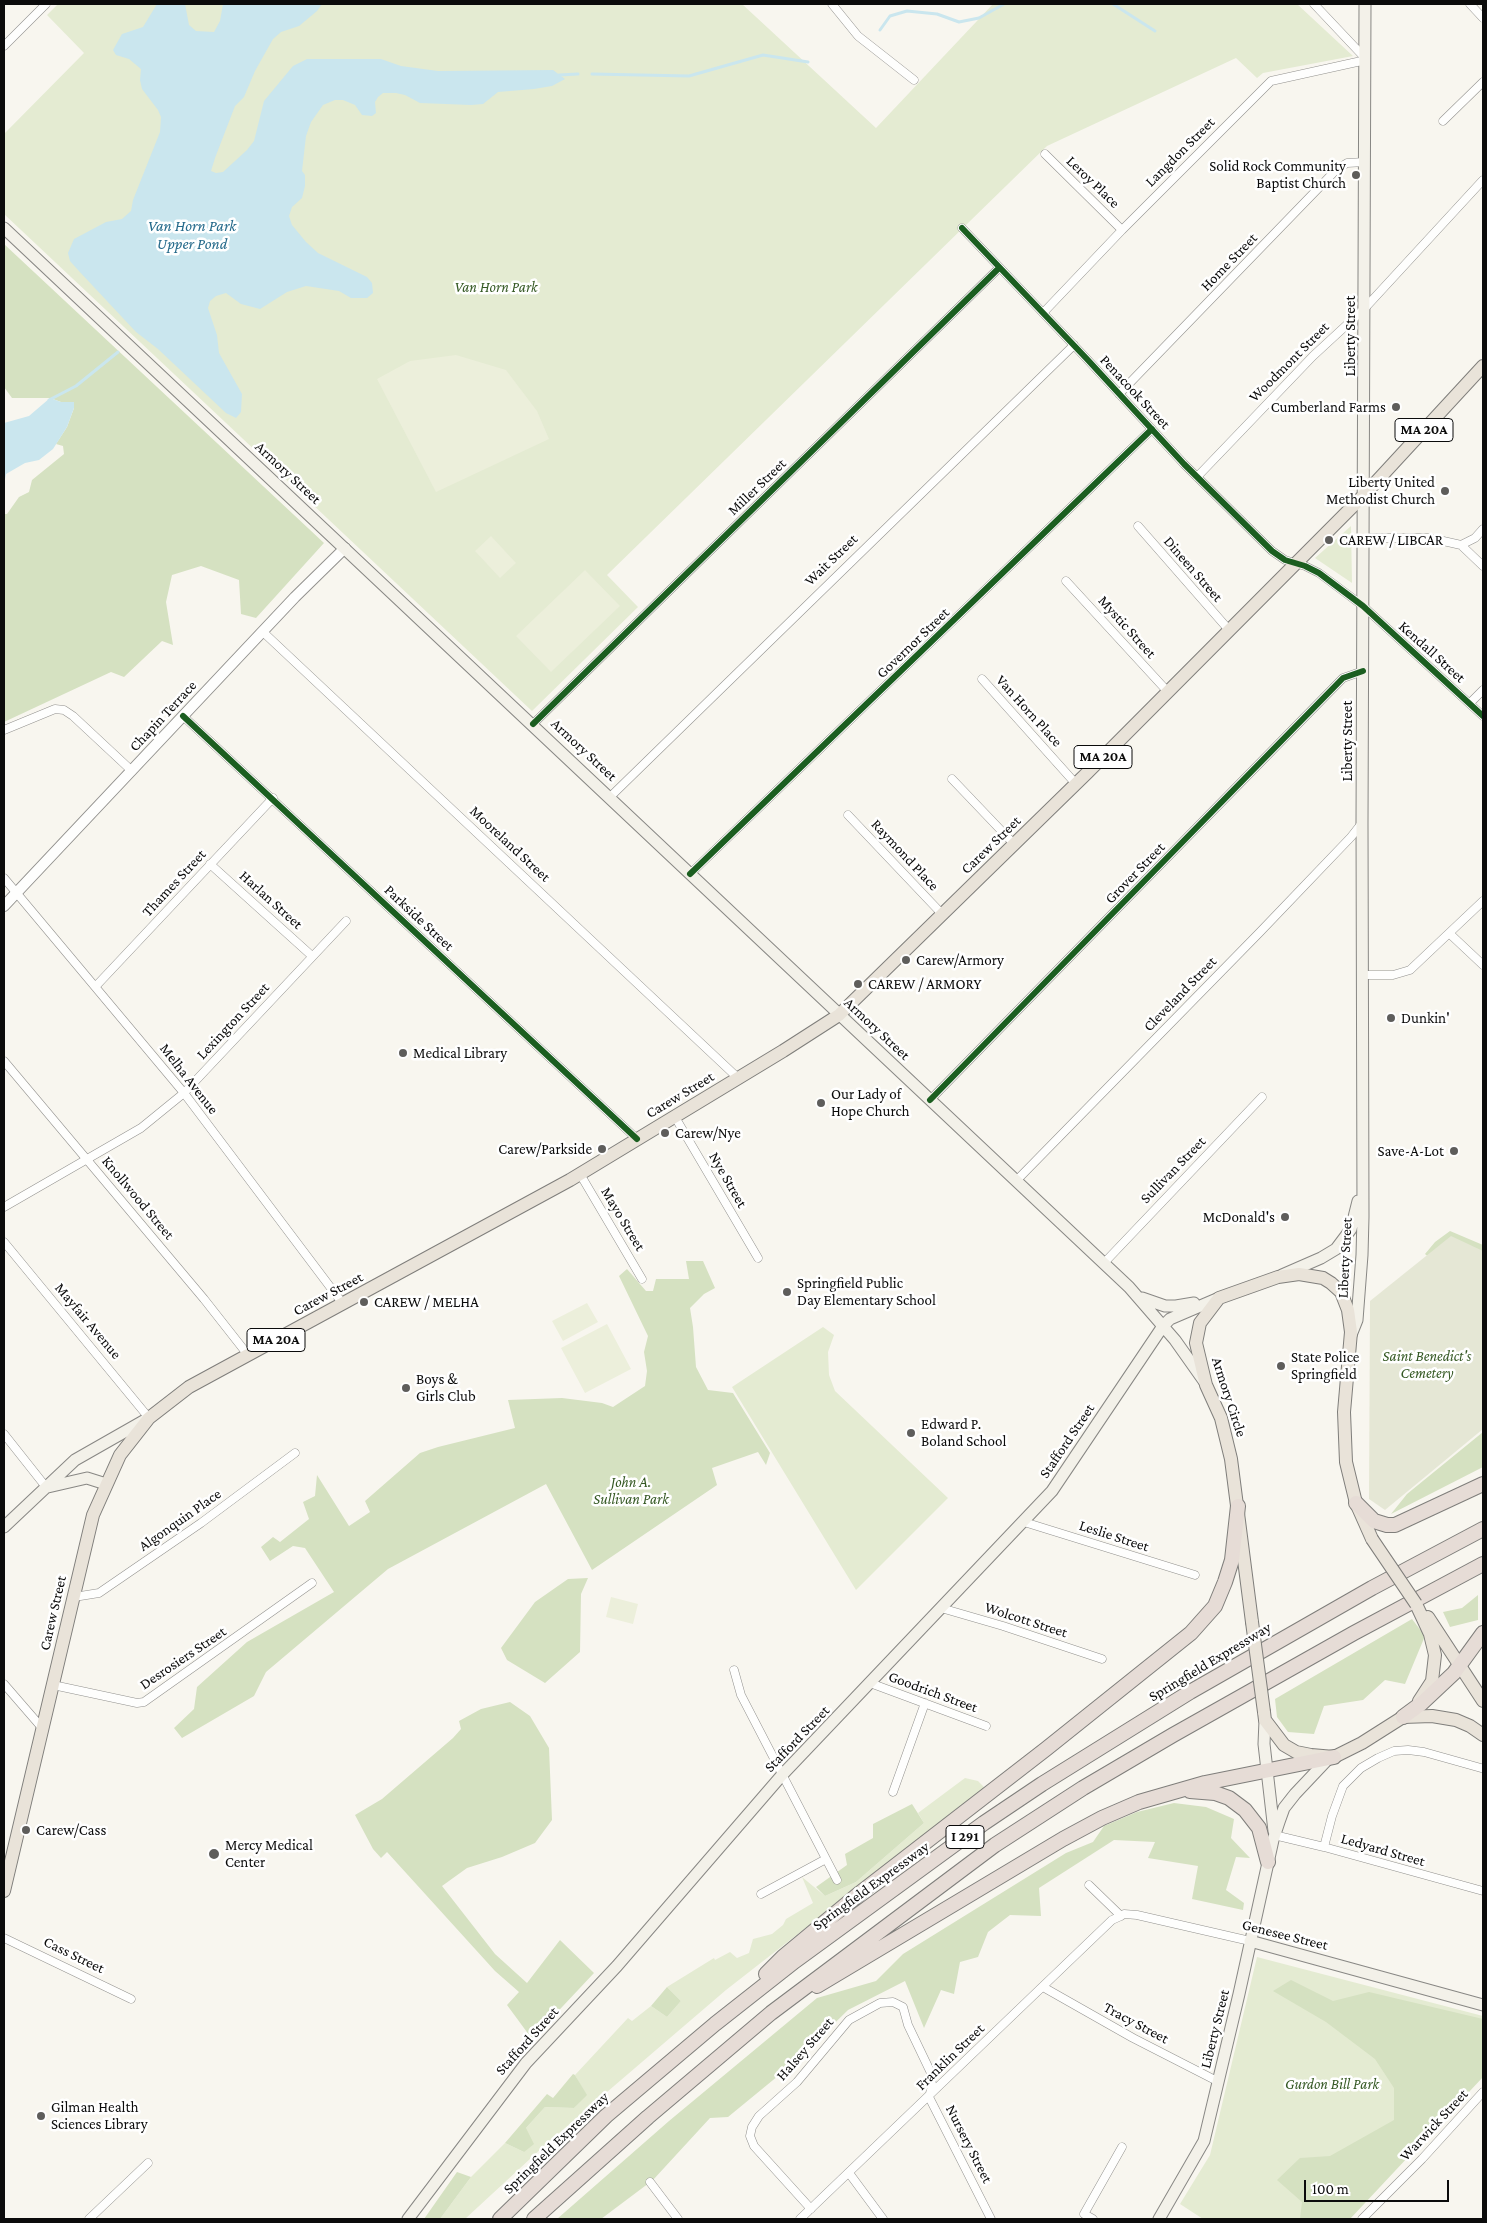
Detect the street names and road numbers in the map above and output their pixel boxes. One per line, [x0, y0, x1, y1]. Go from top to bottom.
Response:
street label: Langdon Street [1141, 113, 1219, 191]
street label: Leroy Place [1063, 152, 1123, 212]
street label: Home Street [1197, 229, 1261, 295]
street label: Liberty Street [1341, 296, 1359, 376]
street label: Woodmont Street [1245, 318, 1333, 406]
street label: Penacook Street [1096, 351, 1174, 433]
road number: MA 20A [1395, 418, 1453, 442]
street label: Armory Street [251, 438, 325, 508]
street label: Miller Street [724, 455, 790, 519]
street label: Wait Street [801, 530, 861, 590]
street label: Dineen Street [1160, 532, 1226, 606]
street label: Mystic Street [1094, 592, 1160, 662]
street label: Governor Street [873, 604, 953, 682]
street label: Kendall Street [1395, 617, 1469, 687]
street label: Van Horn Place [992, 671, 1066, 751]
street label: Chapin Terrace [125, 677, 201, 755]
street label: Liberty Street [1338, 701, 1356, 781]
street label: Armory Street [547, 715, 621, 785]
road number: MA 20A [1074, 746, 1132, 769]
street label: Mooreland Street [466, 802, 554, 886]
street label: Carew Street [957, 812, 1025, 878]
street label: Raymond Place [867, 815, 943, 895]
street label: Grover Street [1101, 838, 1169, 908]
street label: Thames Street [138, 846, 210, 920]
street label: Harlan Street [236, 867, 306, 933]
street label: Parkside Street [380, 881, 458, 955]
street label: Cleveland Street [1140, 953, 1220, 1035]
street label: Lexington Street [193, 979, 273, 1063]
street label: Armory Street [840, 994, 914, 1064]
street label: Melha Avenue [156, 1040, 222, 1118]
street label: Carew Street [643, 1068, 717, 1122]
street label: Sullivan Street [1136, 1133, 1210, 1207]
street label: Nye Street [705, 1149, 751, 1211]
street label: Knollwood Street [98, 1153, 178, 1243]
street label: Mayo Street [597, 1184, 649, 1254]
street label: Liberty Street [1334, 1217, 1356, 1299]
street label: Carew Street [290, 1268, 366, 1320]
street label: Mayfair Avenue [51, 1279, 125, 1363]
road number: MA 20A [247, 1328, 305, 1352]
street label: Armory Circle [1208, 1355, 1250, 1439]
street label: Stafford Street [1036, 1400, 1098, 1482]
street label: Algonquin Place [135, 1485, 225, 1555]
street label: Leslie Street [1077, 1516, 1151, 1556]
street label: Carew Street [36, 1574, 70, 1652]
street label: Wolcott Street [982, 1598, 1070, 1642]
street label: Springfield Expressway [1146, 1618, 1274, 1706]
street label: Desrosiers Street [136, 1622, 230, 1694]
street label: Goodrich Street [886, 1668, 980, 1716]
street label: Stafford Street [761, 1702, 833, 1776]
road number: I 291 [946, 1825, 984, 1848]
street label: Ledyard Street [1339, 1829, 1427, 1871]
street label: Springfield Expressway [809, 1838, 933, 1934]
street label: Genesee Street [1240, 1916, 1330, 1954]
street label: Cass Street [41, 1933, 107, 1977]
street label: Liberty Street [1196, 1988, 1234, 2070]
street label: Tracy Street [1100, 1998, 1172, 2048]
street label: Stafford Street [492, 2003, 562, 2079]
street label: Halsey Street [773, 2014, 837, 2084]
street label: Franklin Street [912, 2020, 988, 2094]
street label: Warwick Street [1396, 2085, 1472, 2165]
street label: Springfield Expressway [500, 2088, 612, 2198]
street label: Nursery Street [942, 2102, 996, 2186]

